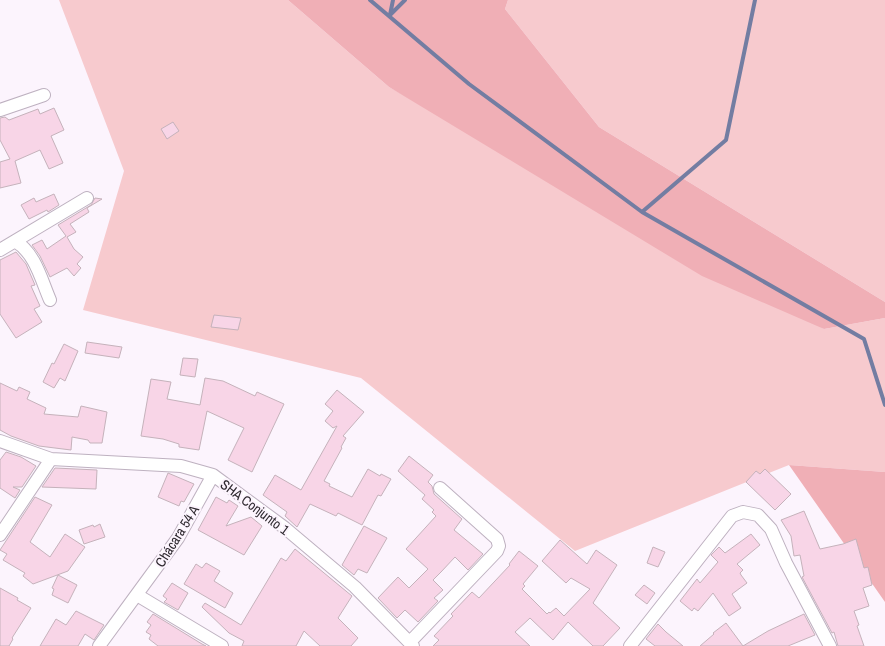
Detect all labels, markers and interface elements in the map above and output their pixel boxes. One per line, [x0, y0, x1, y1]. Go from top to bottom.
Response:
street label: SHA Conjunto 1 [217, 475, 294, 539]
street label: Chácara 54 A [151, 501, 203, 570]

